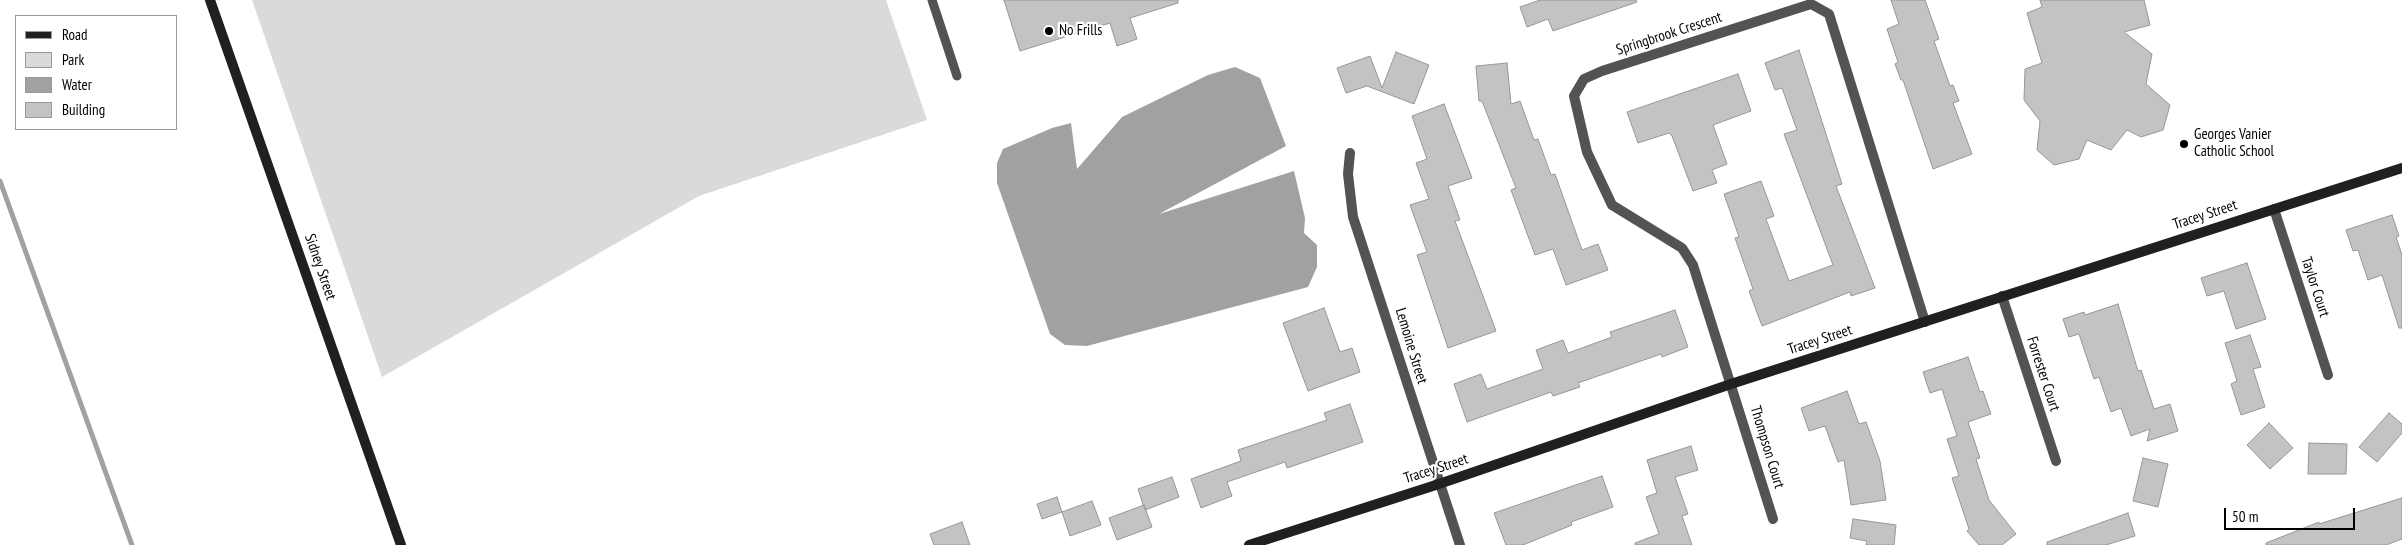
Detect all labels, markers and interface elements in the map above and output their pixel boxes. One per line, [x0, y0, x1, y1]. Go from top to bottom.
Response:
street label: Springbrook Crescent [1614, 8, 1724, 60]
legend [15, 15, 178, 130]
place label: No Frills [1059, 22, 1102, 40]
text: Road [62, 25, 88, 44]
marker: No Frills [1043, 25, 1055, 37]
text: Park [62, 50, 84, 69]
text: Water [62, 75, 92, 94]
text: Building [62, 100, 105, 119]
place label: Georges Vanier Catholic School [2194, 126, 2274, 161]
marker: Georges Vanier Catholic School [2178, 138, 2190, 150]
street label: Tracey Street [2171, 196, 2239, 234]
street label: Sidney Street [300, 232, 340, 302]
street label: Taylor Court [2297, 255, 2333, 319]
street label: Lemoine Street [1391, 306, 1431, 386]
street label: Tracey Street [1786, 321, 1854, 359]
street label: Forrester Court [2022, 334, 2064, 414]
street label: Thompson Court [1746, 404, 1788, 490]
street label: Tracey Street [1402, 450, 1470, 488]
scale bar [2227, 498, 2358, 530]
text: 50 m [2232, 507, 2258, 526]

